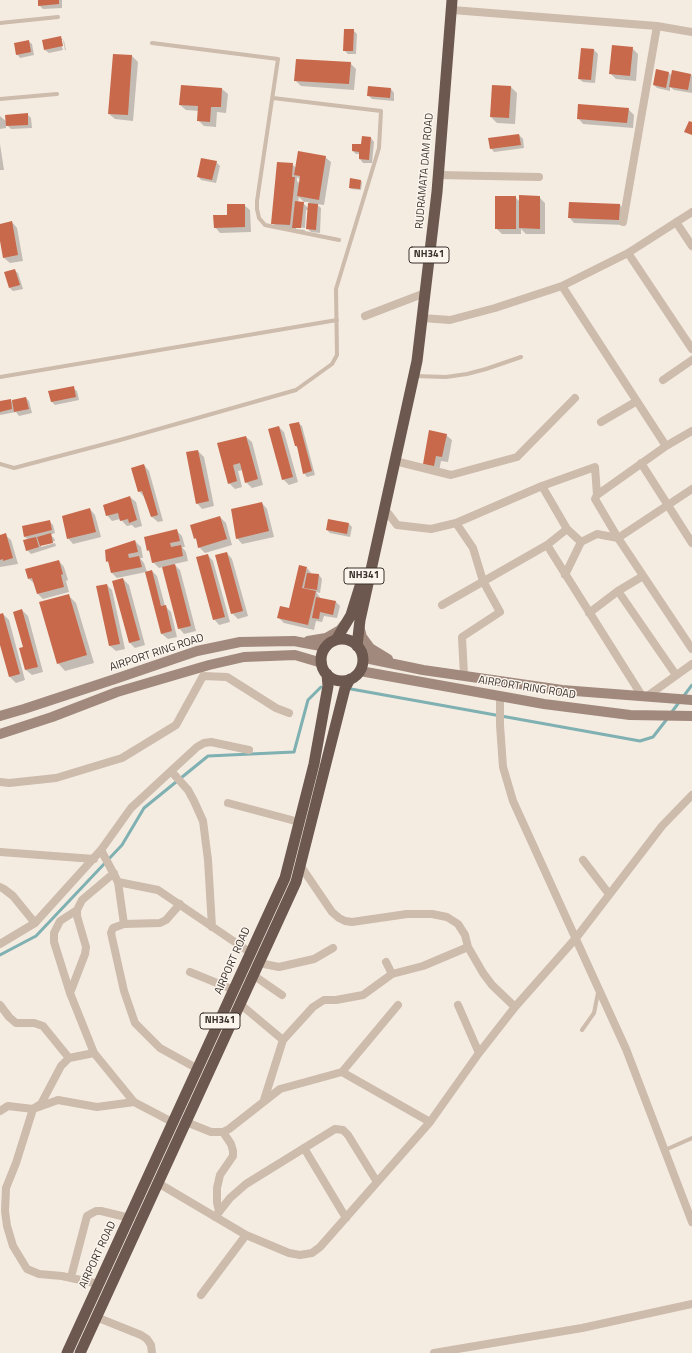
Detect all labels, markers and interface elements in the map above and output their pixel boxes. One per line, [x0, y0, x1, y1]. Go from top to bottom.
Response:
street label: RUDRAMATA DAM ROAD [413, 112, 437, 230]
road number: NH341 [409, 247, 449, 263]
road number: NH341 [344, 568, 384, 584]
street label: AIRPORT RING ROAD [108, 632, 206, 674]
street label: AIRPORT RING ROAD [477, 674, 577, 702]
street label: AIRPORT ROAD [212, 925, 254, 997]
road number: NH341 [200, 1013, 240, 1029]
street label: AIRPORT ROAD [77, 1219, 119, 1291]

